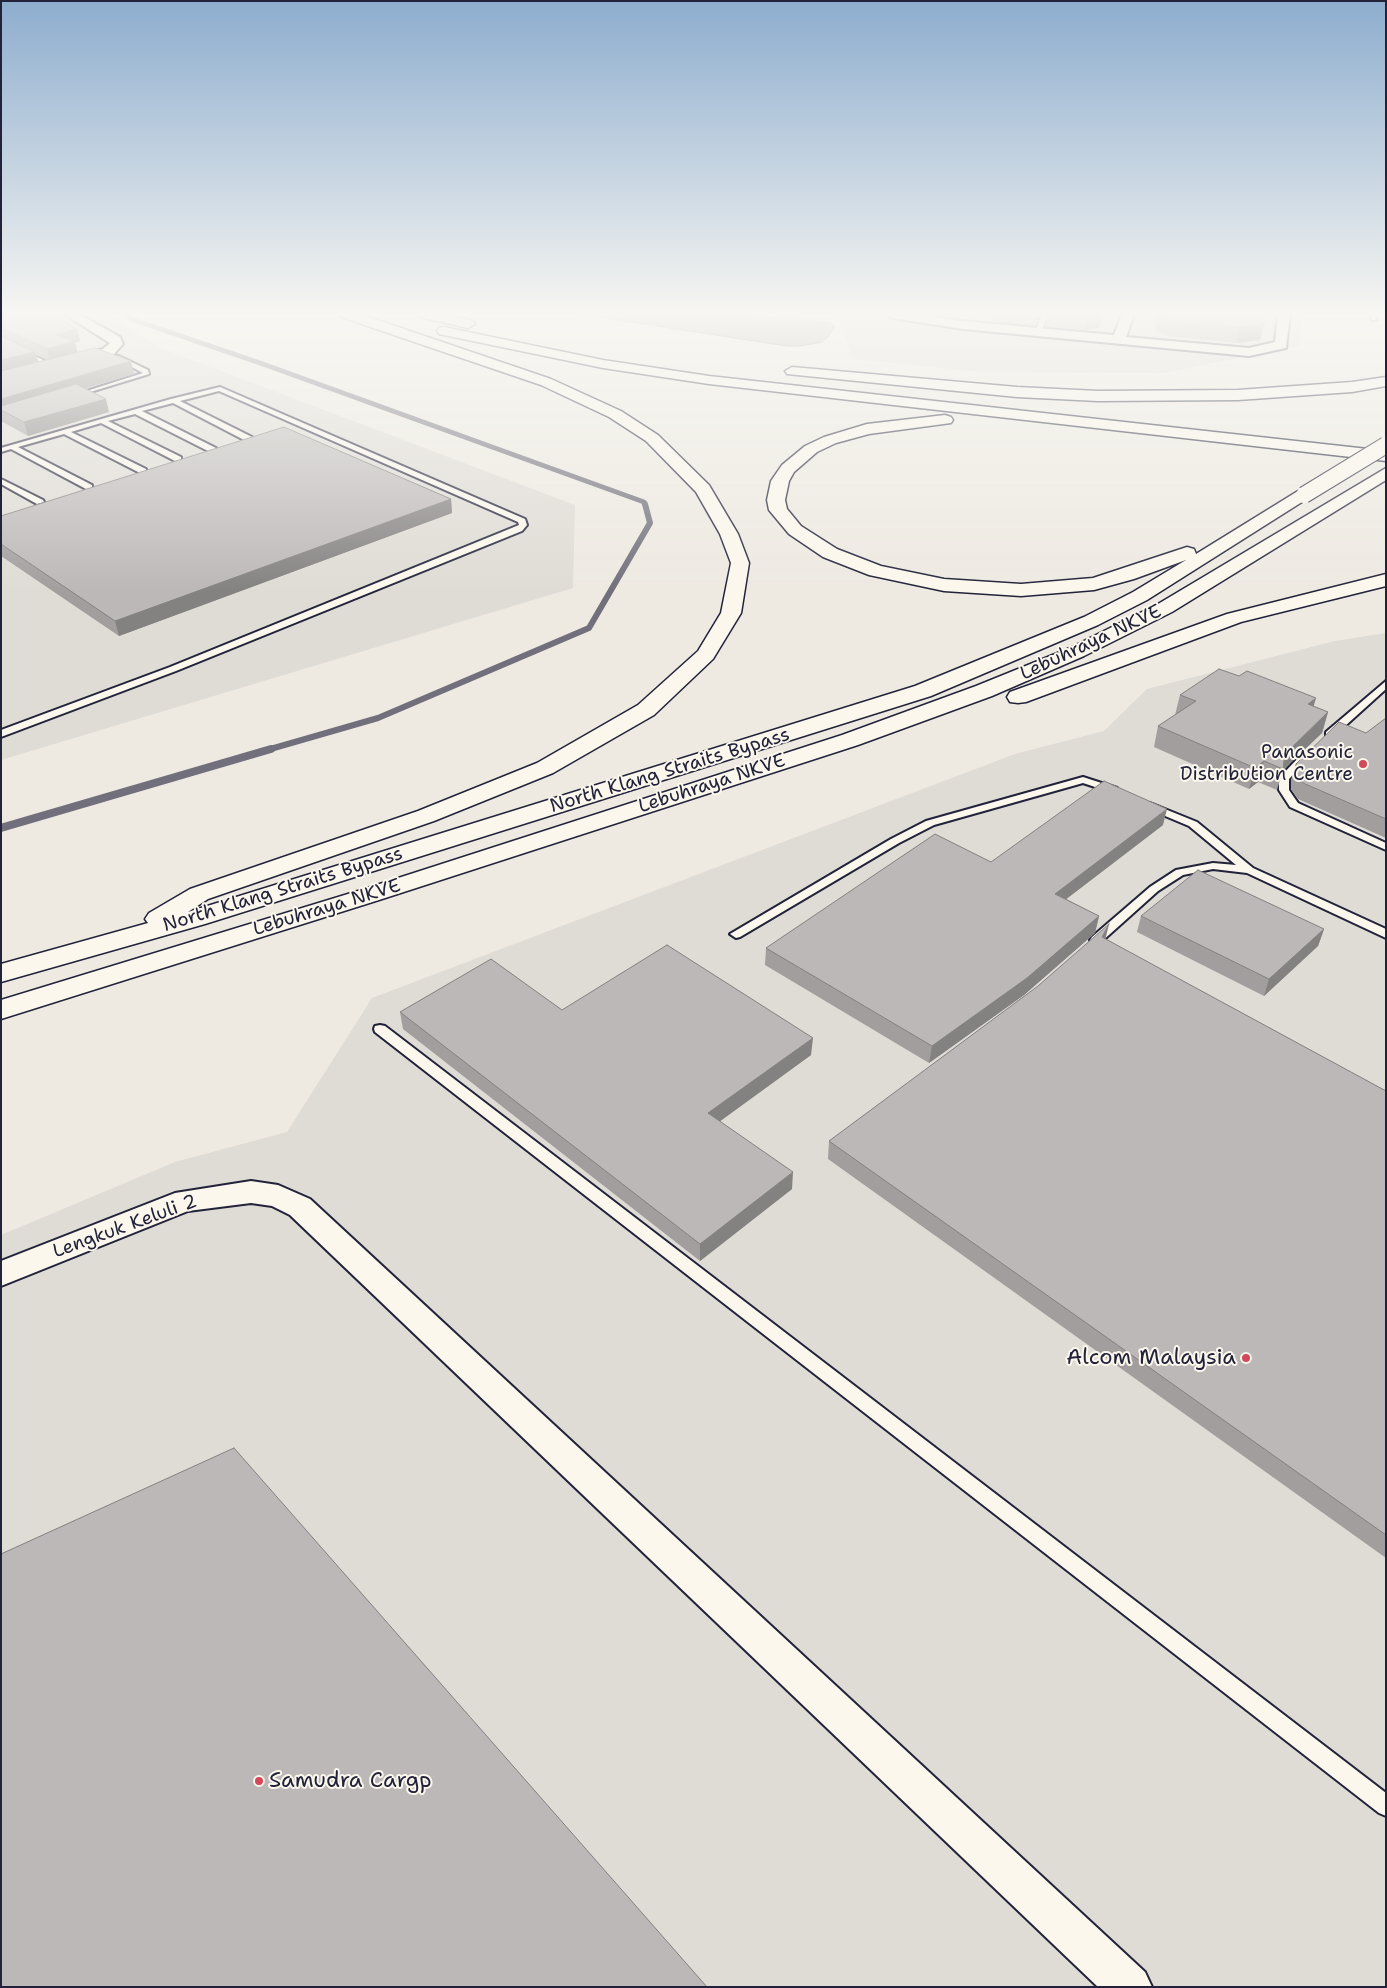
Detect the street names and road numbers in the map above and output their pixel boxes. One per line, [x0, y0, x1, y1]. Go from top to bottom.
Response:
street label: Lebuhraya NKVE [1017, 600, 1165, 686]
street label: North Klang Straits Bypass [547, 724, 793, 818]
street label: Lebuhraya NKVE [636, 749, 788, 819]
street label: North Klang Straits Bypass [160, 843, 406, 937]
street label: Lebuhraya NKVE [250, 875, 404, 941]
street label: Lengkuk Keluli 2 [50, 1190, 200, 1264]

